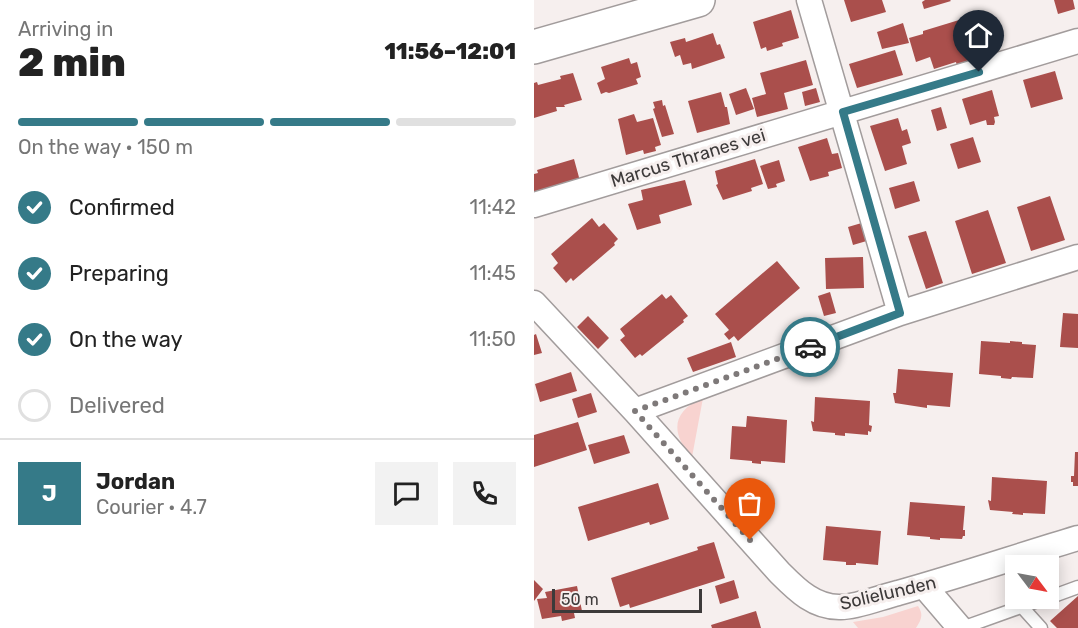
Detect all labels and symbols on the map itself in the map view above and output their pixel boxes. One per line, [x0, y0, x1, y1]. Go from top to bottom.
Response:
pin [953, 10, 1004, 72]
street label: Marcus Thranes vei [608, 124, 768, 192]
courier [780, 317, 840, 377]
pin [724, 478, 775, 540]
north arrow [1005, 555, 1059, 609]
street label: Solielunden [838, 571, 938, 615]
scale bar [552, 586, 702, 614]

